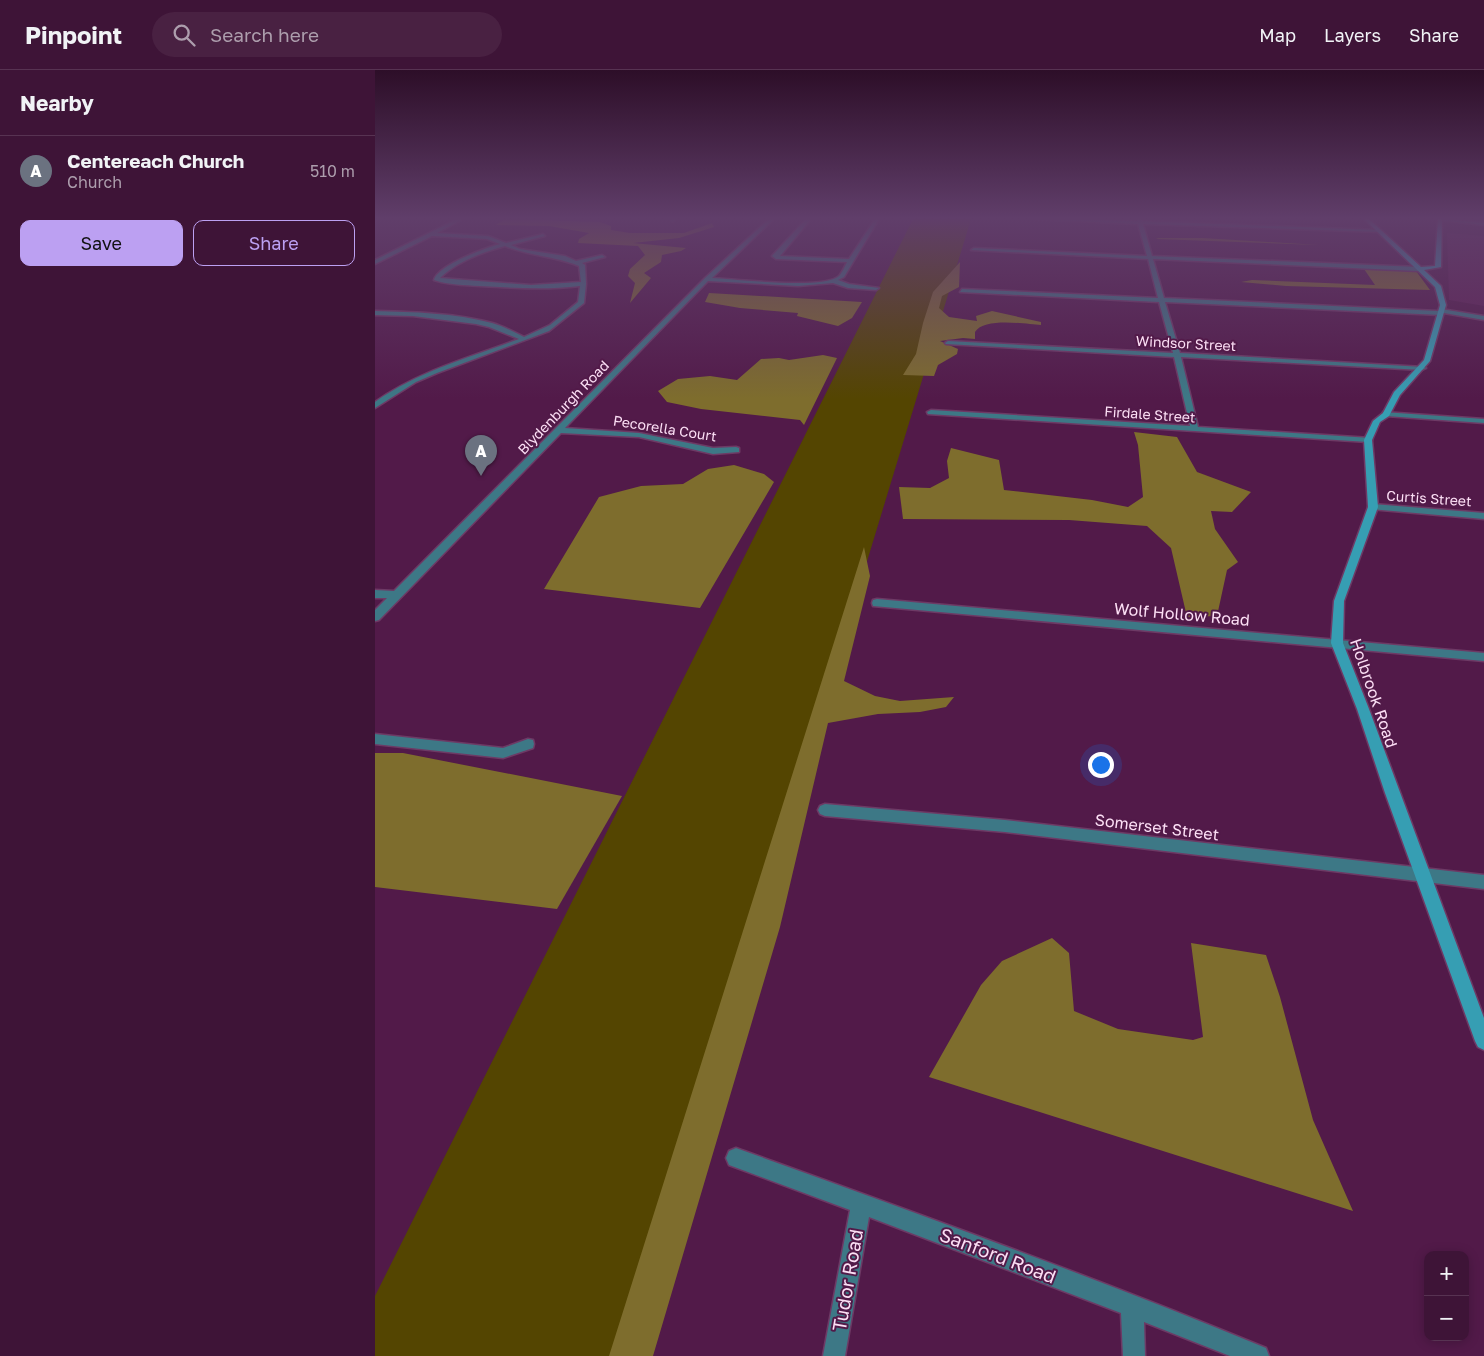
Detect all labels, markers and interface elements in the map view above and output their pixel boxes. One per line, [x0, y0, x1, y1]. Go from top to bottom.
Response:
search box [152, 12, 502, 57]
text: Pinpoint [25, 20, 122, 49]
icon: search [170, 21, 198, 49]
text: Search here [210, 23, 319, 46]
text: Map [1259, 24, 1296, 46]
text: Layers [1324, 24, 1381, 46]
text: Share [1409, 24, 1459, 46]
text: Nearby [20, 90, 94, 116]
text: Centereach Church [67, 149, 244, 172]
text: A [30, 161, 42, 181]
text: 510 m [310, 161, 355, 181]
text: Church [67, 172, 122, 192]
button: Save [20, 220, 183, 266]
button: Share [193, 220, 355, 266]
street label: Windsor Street [1135, 332, 1237, 354]
street label: Blydenburgh Road [514, 357, 612, 457]
street label: Firdale Street [1104, 402, 1196, 426]
street label: Pecorella Court [612, 411, 718, 445]
pin: A [465, 435, 497, 476]
street label: Curtis Street [1386, 487, 1472, 509]
street label: Wolf Hollow Road [1113, 598, 1251, 630]
street label: Holbrook Road [1346, 636, 1402, 750]
your location [1088, 752, 1114, 778]
street label: Somerset Street [1094, 809, 1220, 845]
street label: Sanford Road [936, 1222, 1060, 1288]
street label: Tudor Road [827, 1227, 867, 1333]
map controls [1424, 1251, 1469, 1341]
button: + [1424, 1251, 1469, 1296]
button: − [1424, 1296, 1469, 1341]

